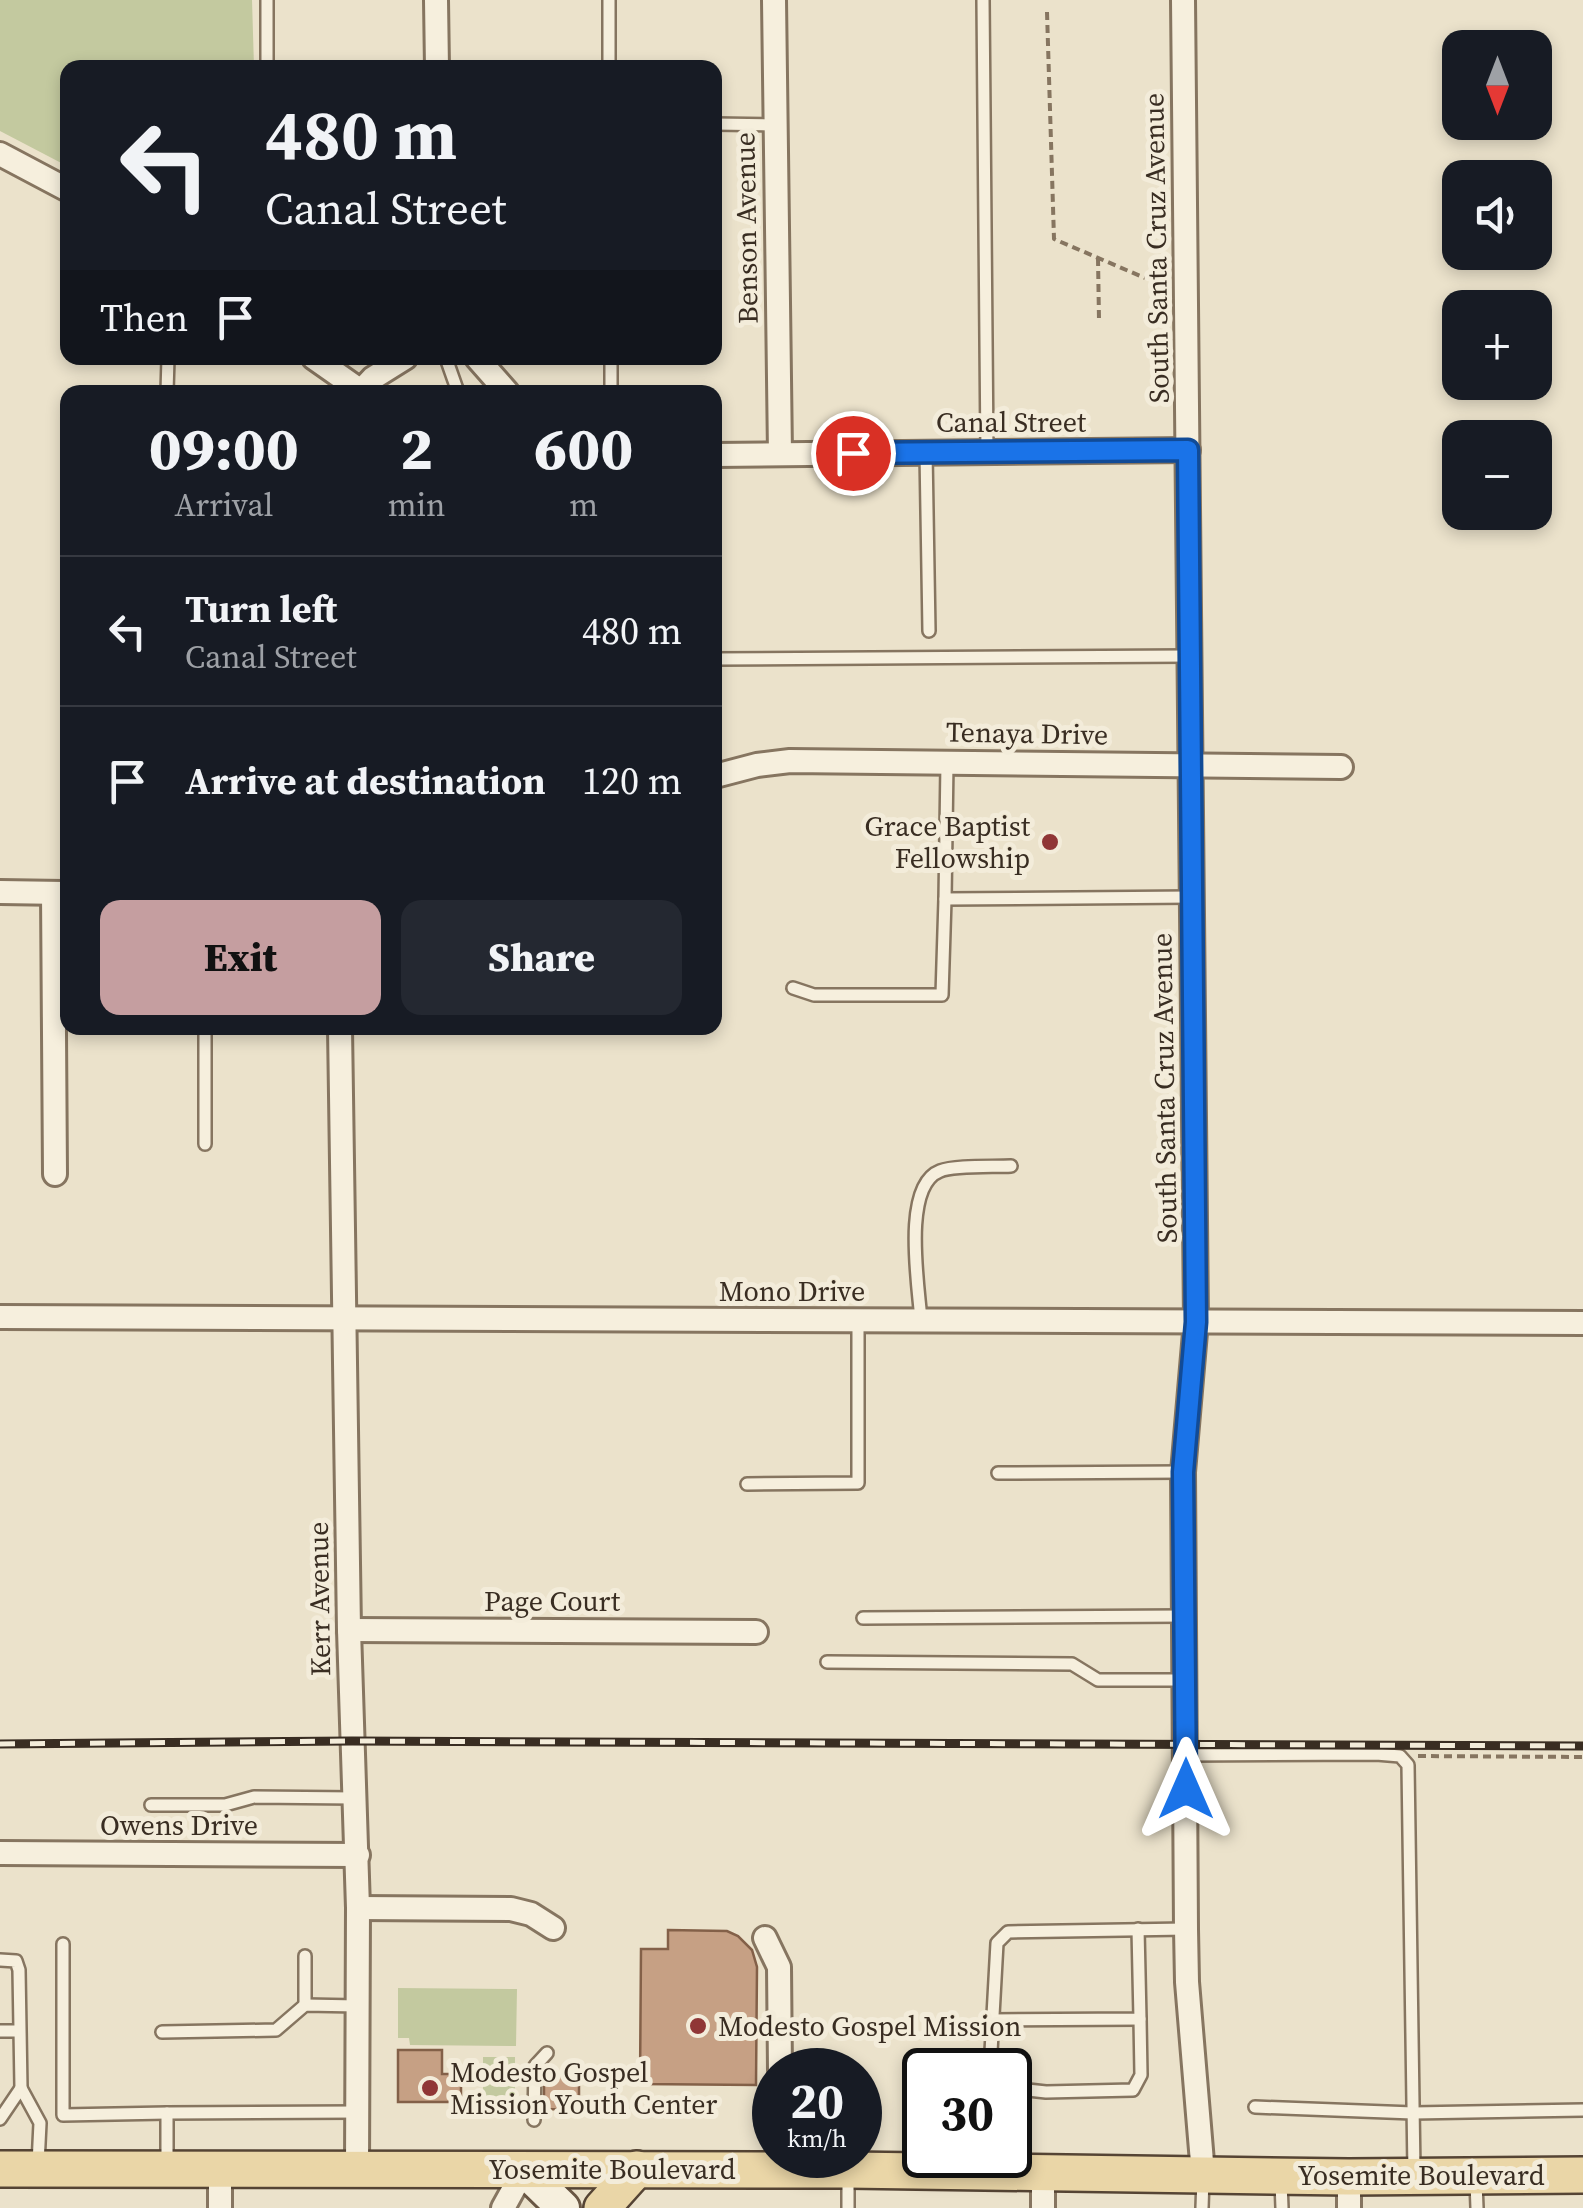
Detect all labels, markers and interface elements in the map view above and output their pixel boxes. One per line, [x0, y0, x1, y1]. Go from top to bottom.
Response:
north arrow [1442, 30, 1552, 140]
map controls [1442, 30, 1552, 530]
text: 480 m [265, 86, 457, 182]
street label: South Santa Cruz Avenue [1134, 92, 1178, 404]
icon: left [100, 100, 230, 230]
street label: Benson Avenue [725, 132, 767, 324]
button: sound [1442, 160, 1552, 270]
text: Canal Street [265, 177, 506, 239]
icon: arrive [208, 290, 263, 345]
button: + [1442, 290, 1552, 400]
text: Then [100, 292, 188, 344]
street label: Canal Street [936, 403, 1087, 441]
text: 09:00 [149, 407, 299, 489]
text: 2 [400, 407, 433, 489]
text: 600 [534, 407, 633, 489]
pin [811, 411, 896, 496]
button: − [1442, 420, 1552, 530]
icon: arrive [826, 426, 881, 481]
text: Arrival [174, 483, 273, 527]
text: min [388, 483, 445, 527]
text: m [569, 483, 598, 527]
text: Turn left [185, 583, 337, 635]
icon: left [100, 604, 155, 659]
text: 480 m [582, 605, 682, 657]
text: Canal Street [185, 635, 357, 679]
street label: Tenaya Drive [946, 713, 1108, 753]
icon: arrive [100, 754, 155, 809]
text: Arrive at destination [185, 755, 546, 807]
text: 120 m [582, 755, 682, 807]
place label: Grace Baptist Fellowship [865, 807, 1031, 877]
marker: Grace Baptist Fellowship [1039, 831, 1061, 853]
button: Exit [100, 900, 381, 1015]
button: Share [401, 900, 682, 1015]
street label: South Santa Cruz Avenue [1142, 932, 1186, 1244]
street label: Mono Drive [719, 1272, 865, 1310]
street label: Kerr Avenue [299, 1521, 339, 1677]
street label: Page Court [484, 1582, 621, 1620]
position arrow [1134, 1737, 1238, 1841]
street label: Owens Drive [100, 1806, 258, 1844]
place label: Modesto Gospel Mission [718, 2007, 1022, 2045]
marker: Modesto Gospel Mission [687, 2015, 709, 2037]
speed limit sign: 30 [902, 2048, 1032, 2178]
place label: Modesto Gospel Mission Youth Center [450, 2053, 718, 2123]
text: 20 [790, 2066, 844, 2135]
marker: Modesto Gospel Mission Youth Center [419, 2077, 441, 2099]
text: km/h [787, 2121, 847, 2155]
street label: Yosemite Boulevard [488, 2150, 736, 2188]
street label: Yosemite Boulevard [1297, 2156, 1545, 2194]

